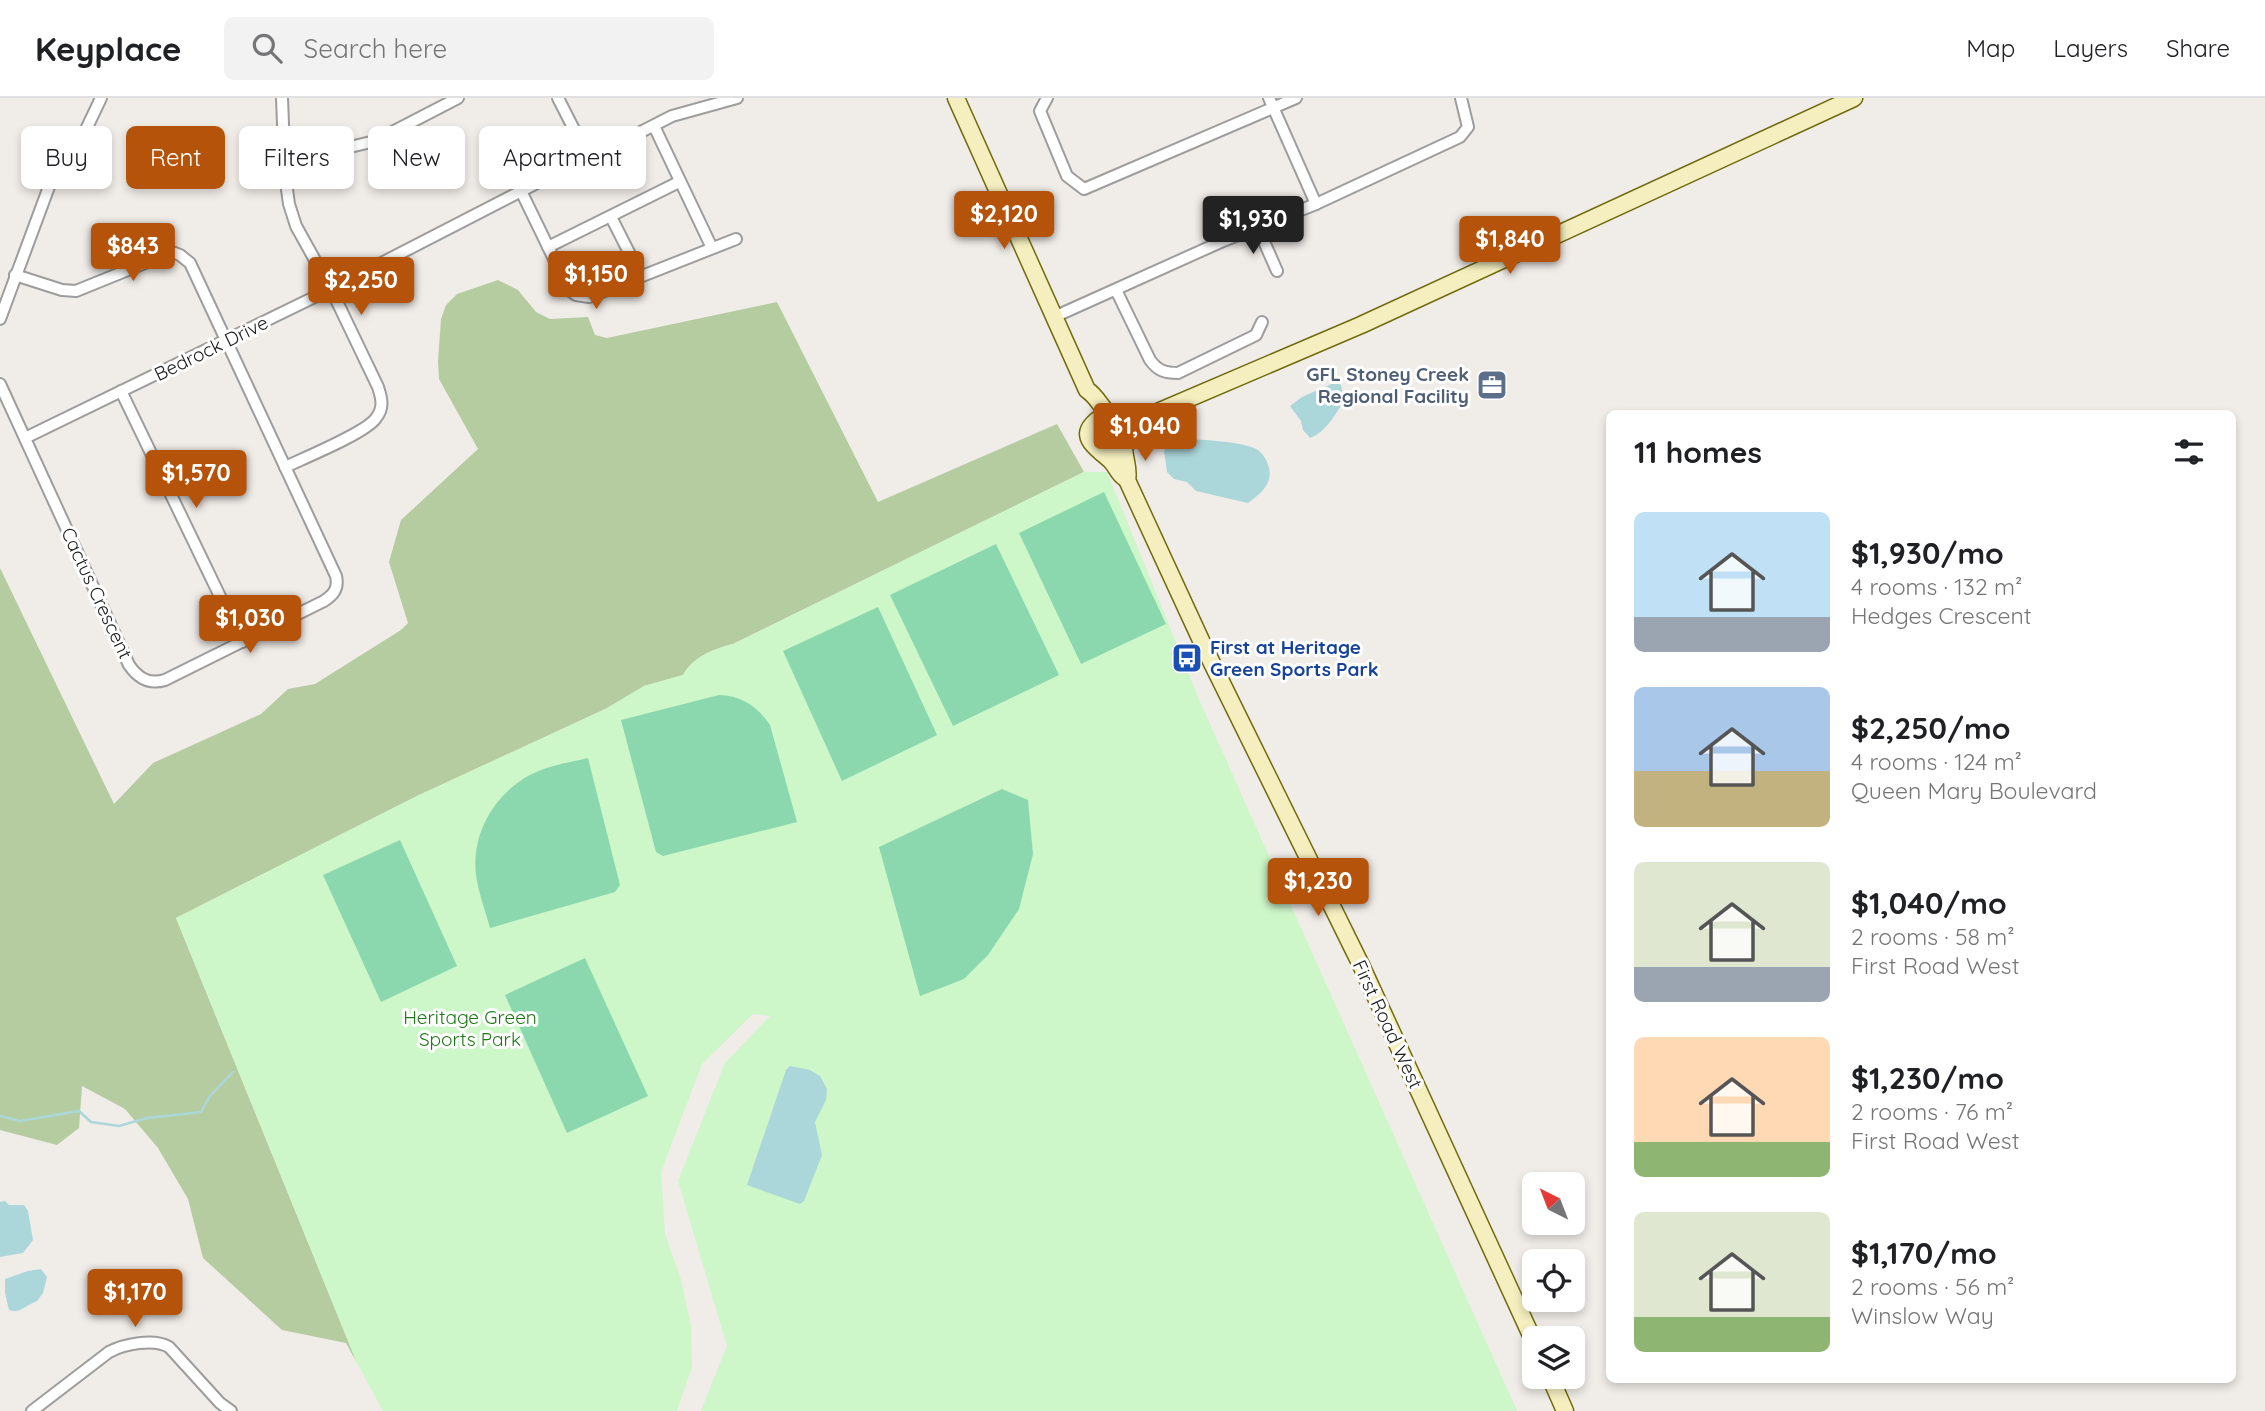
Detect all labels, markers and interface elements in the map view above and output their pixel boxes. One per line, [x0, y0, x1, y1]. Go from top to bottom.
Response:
search box [224, 17, 714, 80]
text: Keyplace [35, 28, 182, 69]
icon: search [248, 29, 286, 67]
text: Search here [304, 32, 447, 65]
text: Map [1966, 33, 2015, 63]
text: Layers [2053, 33, 2128, 63]
text: Share [2166, 33, 2230, 63]
chip: Buy [21, 126, 112, 189]
chip: Rent [126, 126, 225, 189]
chip: Filters [239, 126, 354, 189]
chip: New [368, 126, 465, 189]
chip: Apartment [479, 126, 646, 189]
pin: $2,120 [947, 192, 1061, 251]
pin: $1,930 [1196, 197, 1310, 256]
text: $2,120 [970, 199, 1038, 228]
text: $1,930 [1219, 204, 1287, 233]
pin: $1,840 [1453, 216, 1567, 276]
pin: $843 [92, 223, 174, 283]
text: $1,840 [1475, 224, 1545, 253]
text: $843 [107, 231, 159, 260]
pin: $1,150 [539, 252, 653, 311]
pin: $2,250 [304, 258, 418, 317]
text: $1,150 [564, 259, 628, 288]
text: $2,250 [324, 265, 398, 294]
street label: Bedrock Drive [150, 310, 272, 386]
place label: GFL Stoney Creek Regional Facility [1306, 362, 1469, 408]
office icon: GFL Stoney Creek Regional Facility [1475, 368, 1509, 402]
pin: $1,040 [1088, 404, 1202, 463]
text: $1,040 [1110, 411, 1180, 440]
text: 11 homes [1634, 433, 1762, 471]
icon: filters [2170, 433, 2208, 471]
pin: $1,570 [139, 450, 253, 510]
text: $1,570 [162, 458, 231, 487]
street label: Cactus Crescent [56, 524, 138, 662]
text: $1,930/mo [1851, 534, 2004, 572]
icon: home [1690, 540, 1774, 624]
text: 4 rooms · 132 m² [1851, 572, 2022, 601]
pin: $1,030 [193, 596, 307, 655]
text: Hedges Crescent [1851, 601, 2032, 630]
text: $1,030 [215, 603, 285, 632]
place label: First at Heritage Green Sports Park [1210, 635, 1379, 681]
bus stop icon: First at Heritage Green Sports Park [1170, 641, 1204, 675]
text: $2,250/mo [1851, 709, 2010, 747]
icon: home [1690, 715, 1774, 799]
text: 4 rooms · 124 m² [1851, 747, 2022, 776]
text: Queen Mary Boulevard [1851, 776, 2097, 805]
pin: $1,230 [1261, 858, 1375, 918]
text: $1,230 [1284, 866, 1352, 895]
text: $1,040/mo [1851, 884, 2007, 922]
icon: home [1690, 890, 1774, 974]
text: 2 rooms · 58 m² [1851, 922, 2014, 951]
text: First Road West [1851, 951, 2019, 980]
street label: First Road West [1348, 956, 1428, 1092]
park label: Heritage Green Sports Park [403, 1005, 537, 1051]
text: $1,230/mo [1851, 1059, 2004, 1097]
icon: home [1690, 1065, 1774, 1149]
text: 2 rooms · 76 m² [1851, 1097, 2013, 1126]
text: First Road West [1851, 1126, 2019, 1155]
north arrow [1522, 1172, 1586, 1236]
map controls [1522, 1172, 1585, 1389]
text: $1,170/mo [1851, 1234, 1997, 1272]
icon: home [1690, 1240, 1774, 1324]
button: locate [1522, 1249, 1585, 1312]
pin: $1,170 [78, 1270, 192, 1329]
text: 2 rooms · 56 m² [1851, 1272, 2014, 1301]
text: $1,170 [103, 1277, 167, 1306]
text: Winslow Way [1851, 1301, 1994, 1330]
button: layers [1522, 1326, 1585, 1389]

